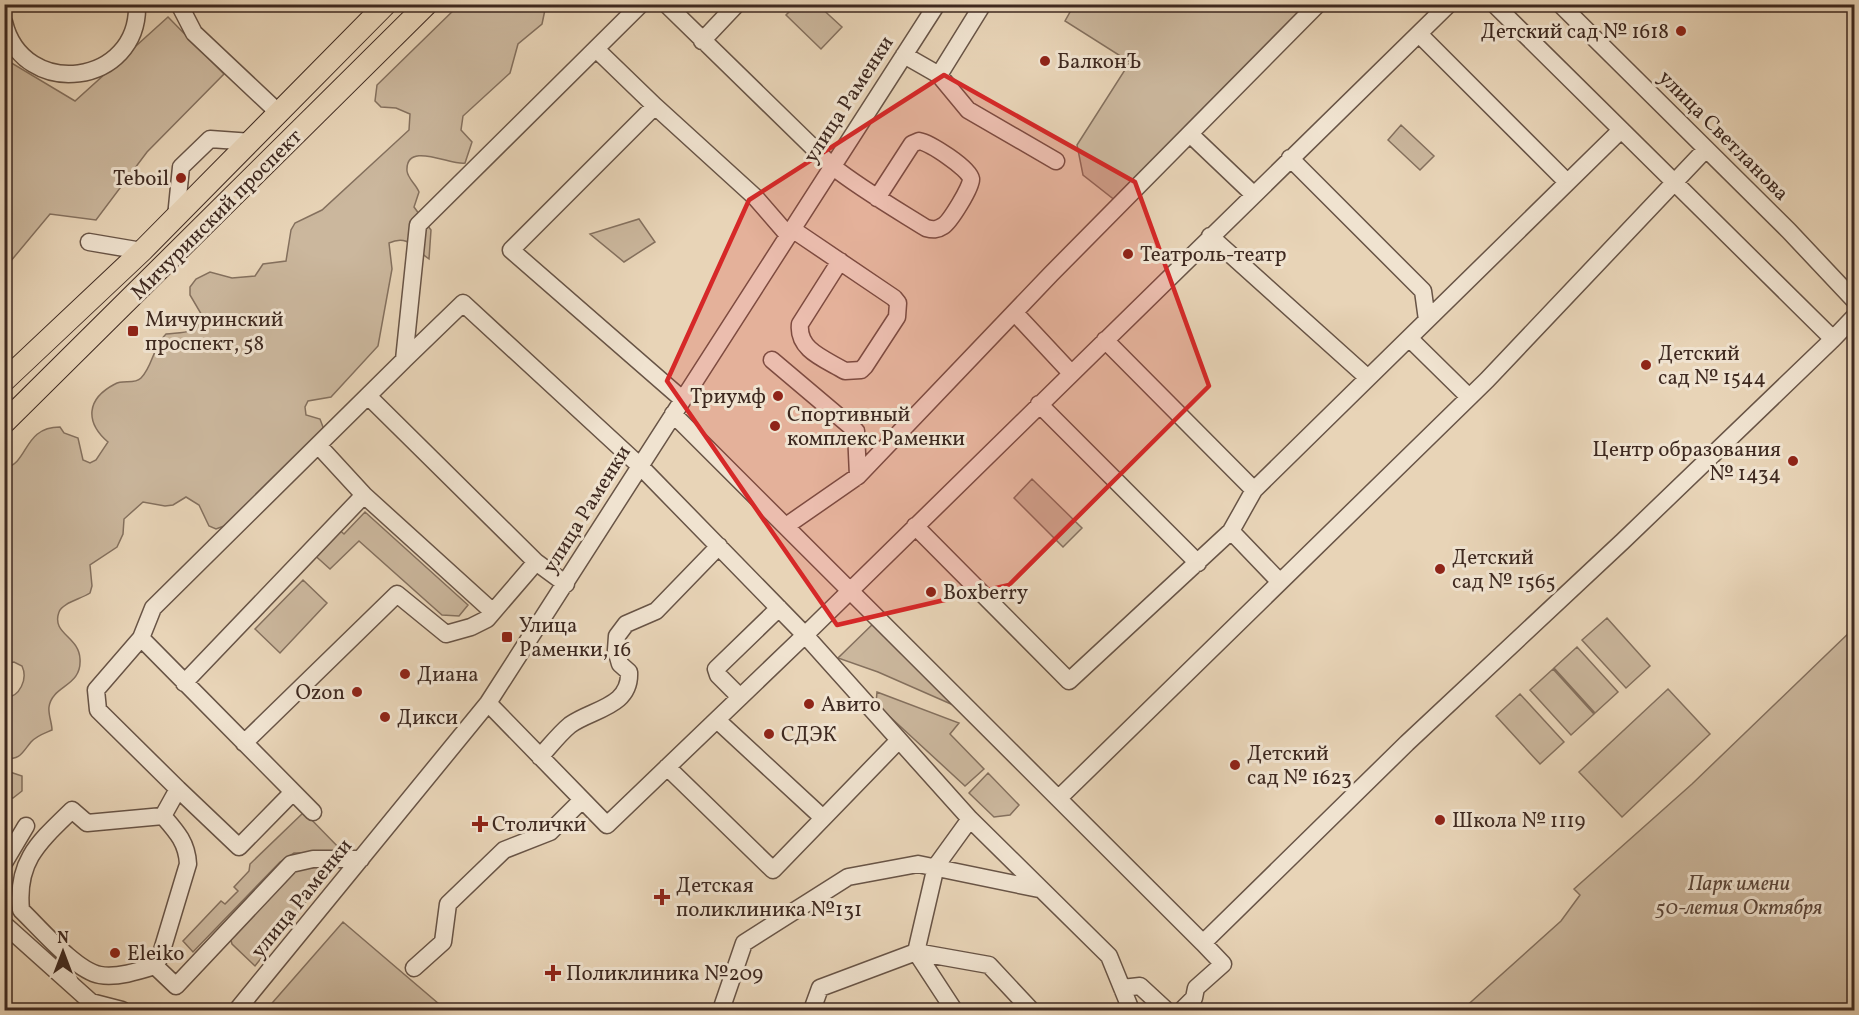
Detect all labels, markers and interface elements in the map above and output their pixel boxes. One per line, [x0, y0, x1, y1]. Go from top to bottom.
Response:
place label: Детский сад № 1618 [1481, 18, 1669, 47]
marker: Детский сад № 1618 [1674, 24, 1688, 38]
street label: улица Раменки [797, 30, 901, 169]
place label: БалконЪ [1057, 48, 1142, 77]
marker: БалконЪ [1038, 54, 1052, 68]
street label: улица Светланова [1651, 64, 1795, 208]
street label: Мичуринский проспект [125, 123, 309, 307]
place label: Teboil [113, 165, 169, 194]
marker: Teboil [174, 171, 188, 185]
place label: Театроль-театр [1140, 241, 1286, 270]
marker: Театроль-театр [1121, 247, 1135, 261]
place label: Мичуринский проспект, 58 [145, 306, 284, 359]
marker: Мичуринский проспект, 58 [126, 324, 140, 338]
place label: Детский сад № 1544 [1658, 340, 1766, 393]
marker: Детский сад № 1544 [1639, 358, 1653, 372]
place label: Триумф [690, 383, 766, 412]
marker: Триумф [771, 389, 785, 403]
place label: Спортивный комплекс Раменки [787, 401, 965, 454]
marker: Спортивный комплекс Раменки [768, 419, 782, 433]
place label: Центр образования № 1434 [1592, 436, 1781, 489]
street label: улица Раменки [536, 440, 638, 580]
marker: Центр образования № 1434 [1786, 454, 1800, 468]
place label: Детский сад № 1565 [1452, 544, 1556, 597]
marker: Детский сад № 1565 [1433, 562, 1447, 576]
place label: Boxberry [943, 579, 1029, 608]
marker: Boxberry [924, 585, 938, 599]
place label: Улица Раменки, 16 [519, 612, 631, 665]
marker: Улица Раменки, 16 [500, 630, 514, 644]
place label: Диана [417, 661, 479, 690]
marker: Диана [398, 667, 412, 681]
place label: Ozon [295, 679, 345, 708]
marker: Ozon [350, 685, 364, 699]
place label: Авито [821, 691, 881, 720]
marker: Авито [802, 697, 816, 711]
place label: Дикси [397, 704, 458, 733]
marker: Дикси [378, 710, 392, 724]
place label: СДЭК [781, 721, 837, 750]
marker: СДЭК [762, 727, 776, 741]
place label: Детский сад № 1623 [1247, 740, 1352, 793]
marker: Детский сад № 1623 [1228, 758, 1242, 772]
place label: Школа № 1119 [1452, 807, 1586, 836]
place label: Столички [492, 811, 586, 840]
marker: Школа № 1119 [1433, 813, 1447, 827]
marker: Столички [473, 817, 487, 831]
street label: улица Раменки [245, 833, 360, 965]
park label: Парк имени 50-летия Октября [1655, 870, 1822, 923]
place label: Детская поликлиника №131 [676, 872, 862, 925]
marker: Детская поликлиника №131 [653, 888, 671, 906]
north arrow [33, 922, 93, 982]
text: N [57, 928, 69, 950]
place label: Eleiko [127, 940, 184, 969]
marker: Eleiko [108, 946, 122, 960]
place label: Поликлиника №209 [566, 960, 763, 989]
marker: Поликлиника №209 [544, 964, 562, 982]

